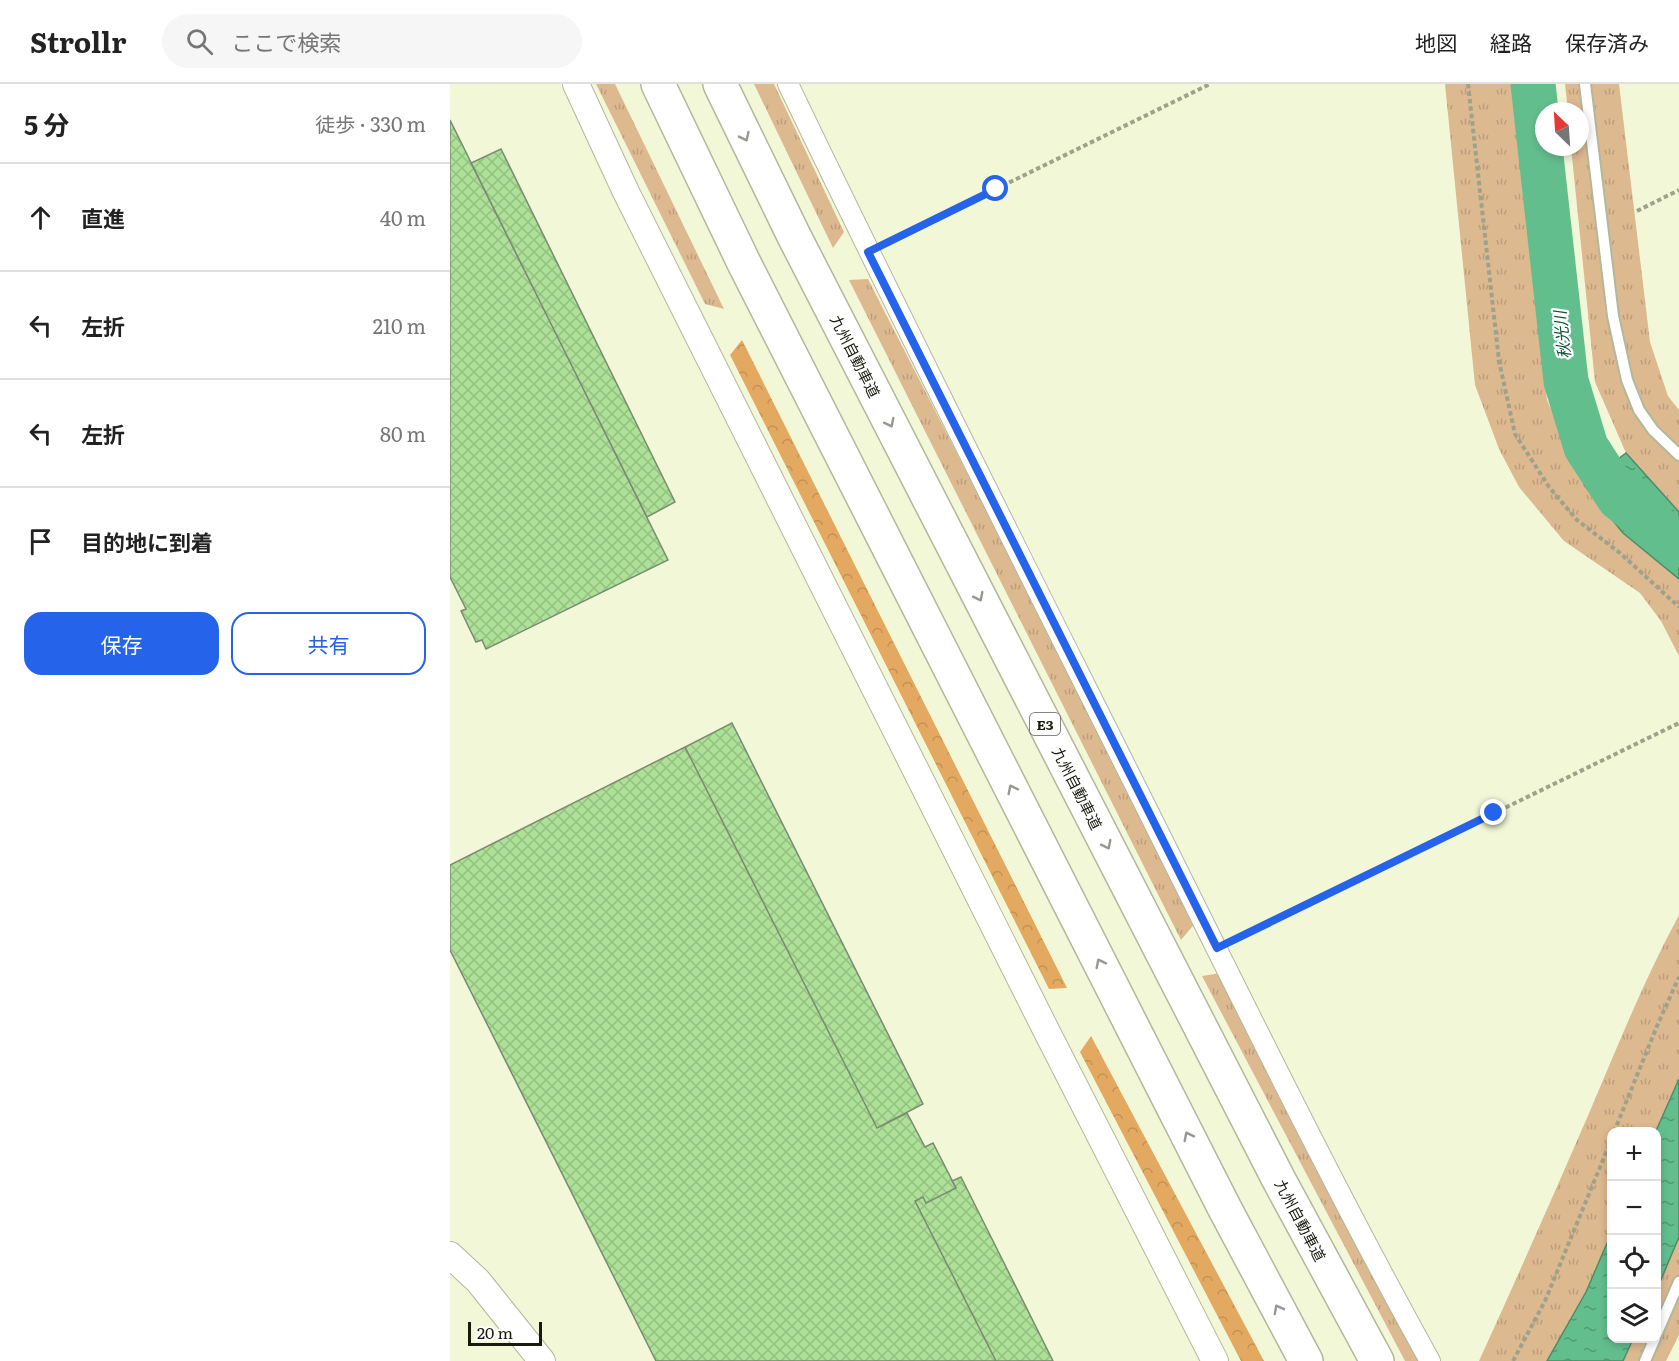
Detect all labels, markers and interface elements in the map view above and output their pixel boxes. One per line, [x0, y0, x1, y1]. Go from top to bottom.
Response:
search box [162, 14, 582, 68]
text: Strollr [30, 20, 126, 62]
icon: search [183, 25, 216, 58]
text: ここで検索 [231, 25, 341, 58]
text: 地図 [1415, 26, 1457, 57]
text: 経路 [1490, 26, 1532, 57]
text: 保存済み [1565, 26, 1649, 57]
north arrow [1535, 102, 1589, 156]
text: 5 分 [24, 104, 69, 143]
text: 徒歩 · 330 m [315, 108, 426, 138]
one-way arrow [738, 130, 750, 141]
route start [982, 175, 1008, 201]
icon: ahead [24, 201, 57, 234]
text: 直進 [81, 201, 125, 234]
text: 40 m [380, 202, 426, 232]
water label: 秋光川 [1546, 308, 1575, 360]
icon: left [24, 309, 57, 342]
text: 左折 [81, 309, 125, 342]
text: 210 m [373, 310, 426, 340]
street label: 九州自動車道 [825, 311, 887, 401]
icon: left [24, 417, 57, 450]
text: 左折 [81, 417, 125, 450]
one-way arrow [883, 417, 894, 427]
text: 80 m [380, 418, 426, 448]
icon: arrive [24, 525, 57, 558]
text: 目的地に到着 [81, 525, 213, 558]
one-way arrow [972, 590, 983, 601]
button: 保存 [24, 612, 219, 675]
button: 共有 [231, 612, 426, 675]
road number: E3 [1030, 713, 1060, 735]
street label: 九州自動車道 [1047, 743, 1109, 833]
one-way arrow [1007, 784, 1019, 795]
route end [1480, 799, 1506, 825]
one-way arrow [1100, 838, 1111, 849]
one-way arrow [1096, 958, 1107, 969]
map controls [1607, 1127, 1661, 1343]
button: + [1607, 1127, 1661, 1181]
one-way arrow [1184, 1132, 1196, 1143]
street label: 九州自動車道 [1270, 1175, 1332, 1265]
button: − [1607, 1181, 1661, 1235]
button: locate [1607, 1235, 1661, 1289]
button: layers [1607, 1289, 1661, 1343]
one-way arrow [1274, 1305, 1286, 1316]
scale bar [468, 1319, 542, 1346]
text: 20 m [477, 1320, 513, 1344]

